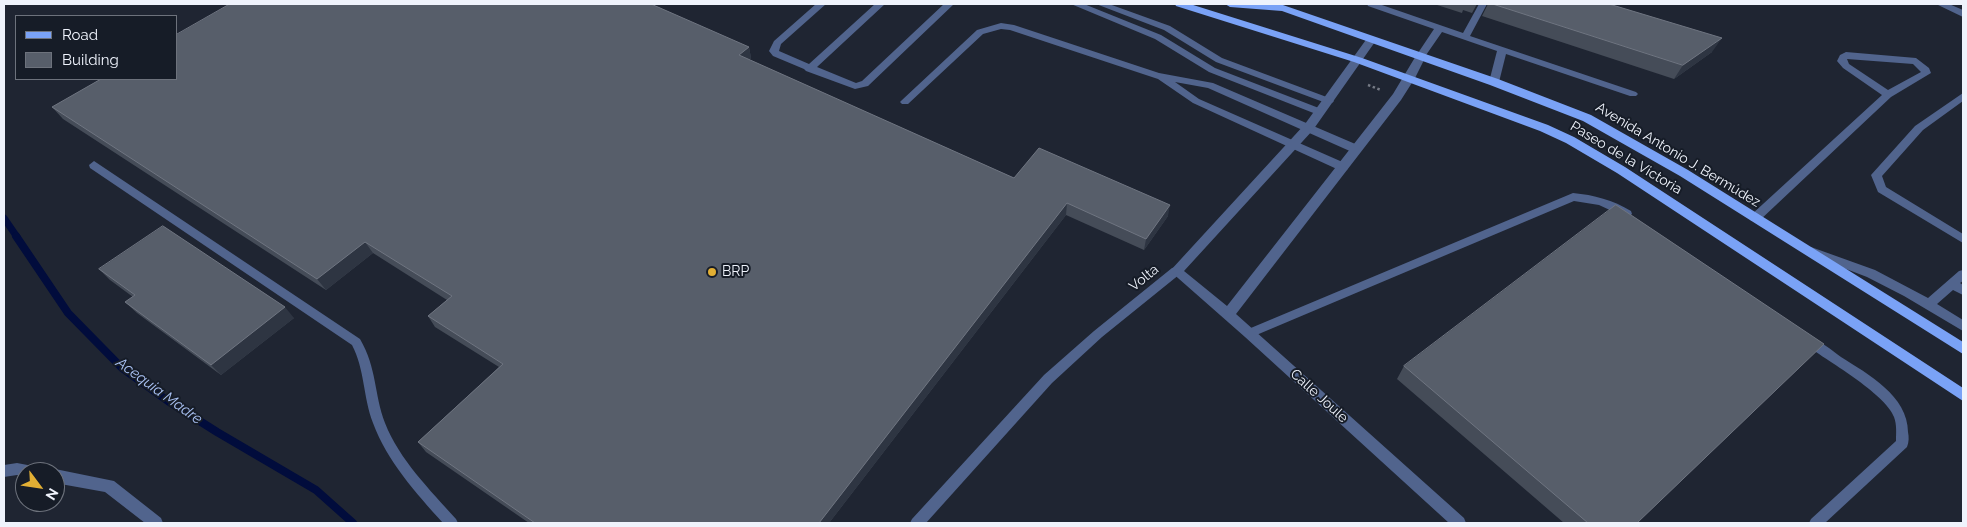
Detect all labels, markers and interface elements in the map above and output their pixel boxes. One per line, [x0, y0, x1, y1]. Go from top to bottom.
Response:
legend [15, 15, 178, 80]
text: Road [62, 26, 98, 44]
text: Building [62, 51, 119, 69]
street label: Avenida Antonio J. Bermúdez [1593, 99, 1763, 211]
street label: Paseo de la Victoria [1567, 118, 1685, 198]
street label: Volta [1126, 261, 1162, 295]
place label: BRP [722, 264, 749, 280]
marker: BRP [706, 266, 718, 278]
water label: Acequia Madre [112, 354, 206, 428]
street label: Calle Joule [1287, 366, 1351, 426]
north arrow [15, 462, 65, 512]
text: N [42, 486, 62, 503]

